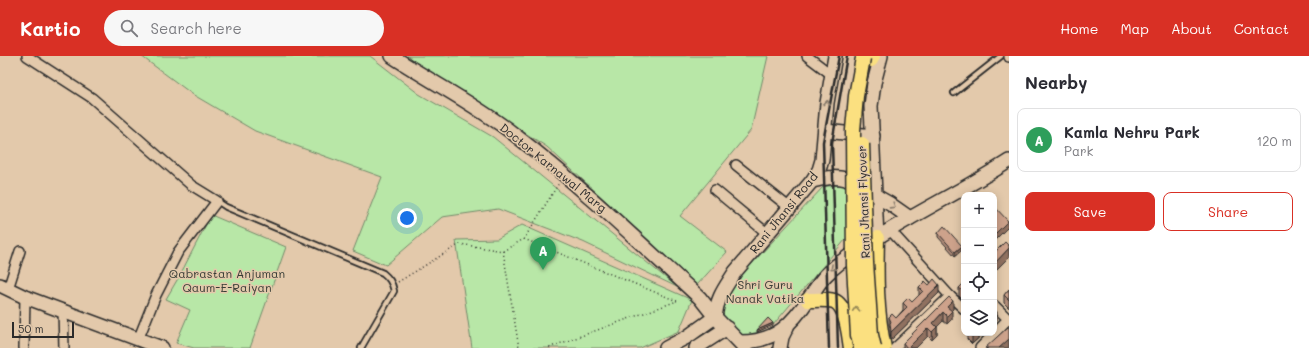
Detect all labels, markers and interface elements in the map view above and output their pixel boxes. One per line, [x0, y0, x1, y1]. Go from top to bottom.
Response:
search box [104, 10, 384, 46]
text: Kartio [20, 16, 80, 41]
icon: search [118, 17, 140, 39]
text: Search here [150, 18, 242, 38]
text: Home [1060, 19, 1098, 38]
text: Map [1120, 19, 1149, 38]
text: About [1171, 19, 1212, 38]
text: Contact [1234, 19, 1289, 38]
text: Nearby [1025, 71, 1087, 93]
one-way arrow [822, 100, 831, 106]
street label: Doctor Karnawal Marg [497, 119, 610, 215]
text: Kamla Nehru Park [1064, 122, 1200, 142]
text: A [1034, 132, 1044, 149]
text: 120 m [1256, 132, 1292, 149]
text: Park [1064, 142, 1093, 159]
street label: Rani Jhansi Flyover [853, 145, 873, 259]
street label: Rani Jhansi Road [746, 168, 821, 256]
map controls [961, 192, 997, 336]
button: + [961, 192, 997, 228]
button: Save [1025, 192, 1155, 231]
button: Share [1163, 192, 1293, 231]
one-way arrow [889, 201, 896, 209]
your location [397, 208, 417, 228]
button: − [961, 228, 997, 264]
pin: A [530, 237, 556, 270]
one-way arrow [830, 264, 838, 271]
button: locate [961, 264, 997, 300]
park label: Qabrastan Anjuman Qaum-E-Raiyan [169, 265, 285, 295]
park label: Shri Guru Nanak Vatika [726, 276, 804, 306]
button: layers [961, 300, 997, 336]
one-way arrow [852, 306, 861, 312]
scale bar [12, 320, 74, 339]
text: 50 m [18, 321, 44, 336]

